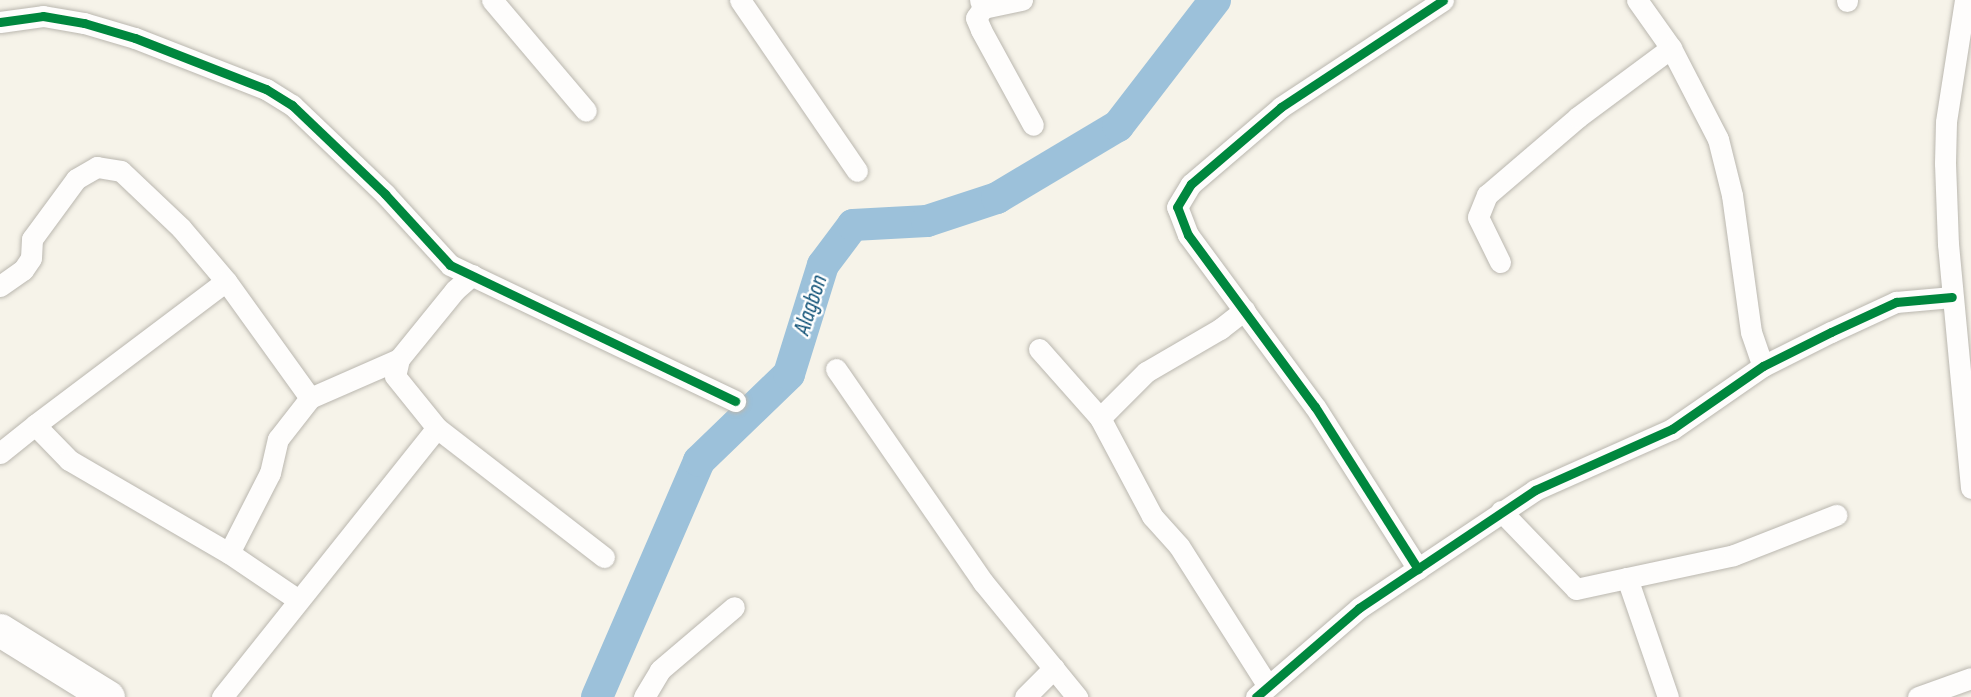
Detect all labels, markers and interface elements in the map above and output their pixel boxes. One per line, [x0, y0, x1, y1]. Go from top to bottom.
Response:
water label: Alagbon [788, 272, 834, 338]

